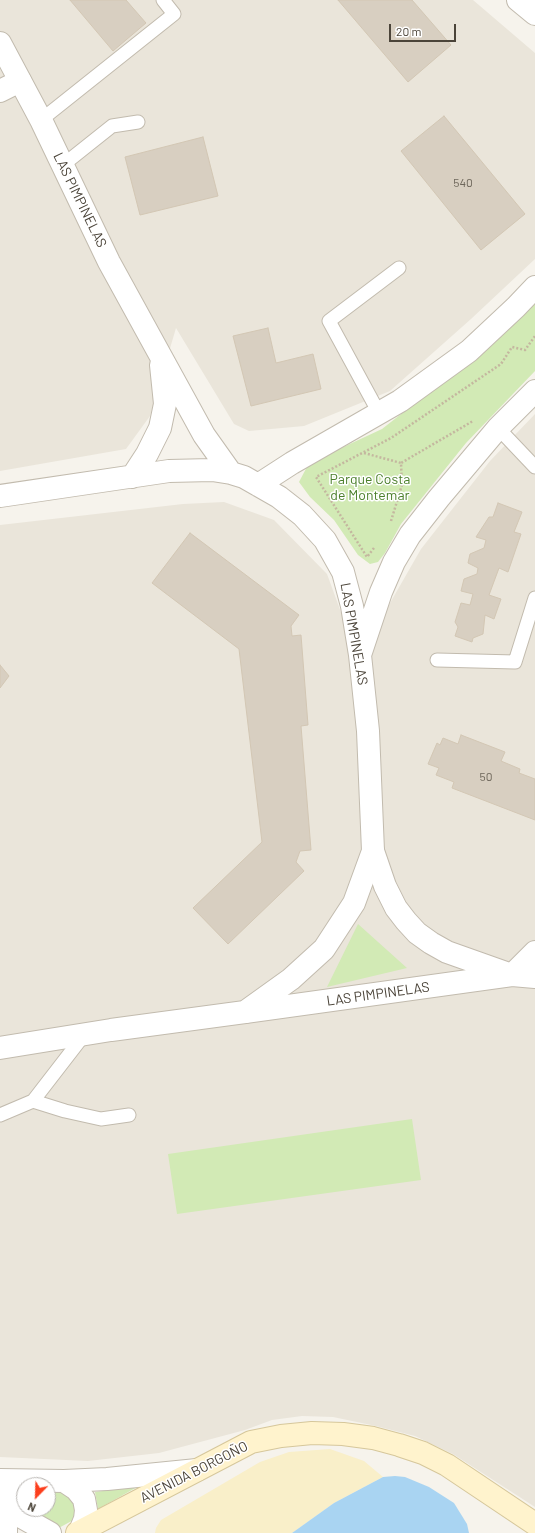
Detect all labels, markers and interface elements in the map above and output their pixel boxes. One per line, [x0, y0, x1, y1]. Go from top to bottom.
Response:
scale bar [391, 16, 458, 42]
text: 20 m [396, 24, 422, 38]
street label: LAS PIMPINELAS [50, 150, 110, 250]
house number: 540 [453, 176, 473, 190]
park label: Parque Costa de Montemar [330, 471, 410, 504]
street label: LAS PIMPINELAS [337, 581, 371, 687]
house number: 50 [480, 770, 492, 784]
street label: LAS PIMPINELAS [325, 978, 431, 1010]
street label: AVENIDA BORGOÑO [137, 1438, 251, 1506]
north arrow [16, 1477, 56, 1517]
text: N [26, 1500, 37, 1515]

